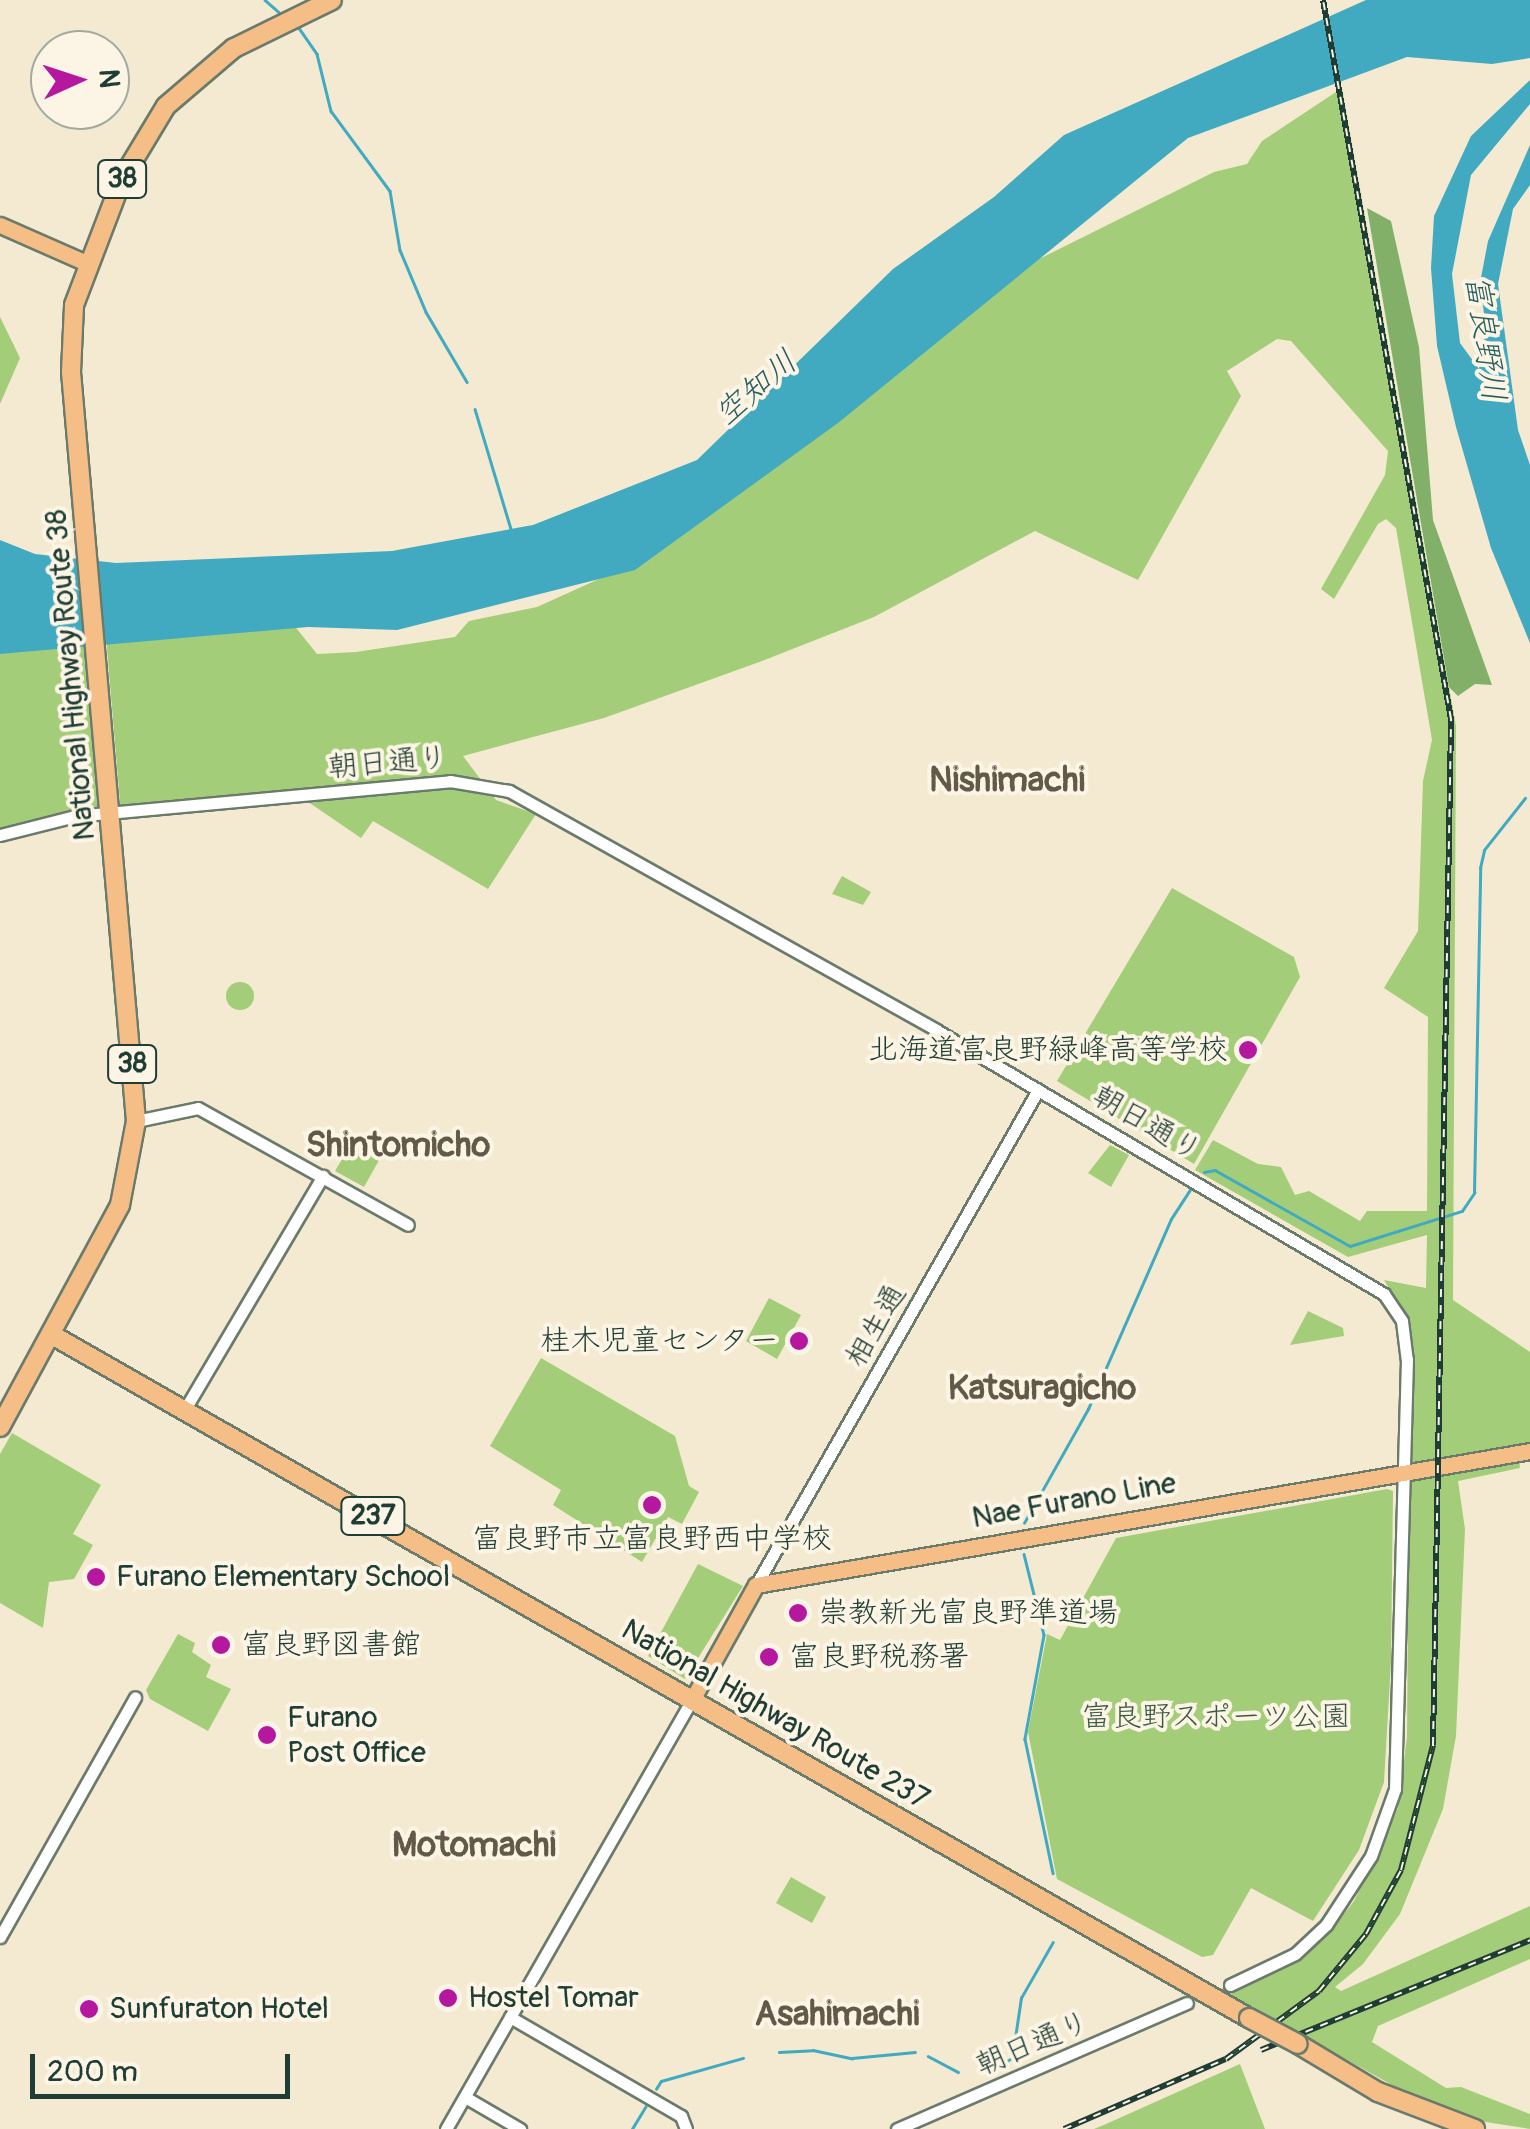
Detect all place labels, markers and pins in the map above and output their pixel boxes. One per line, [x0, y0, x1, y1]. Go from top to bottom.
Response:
place label: 北海道富良野緑峰高等学校 [868, 1032, 1228, 1068]
marker: 北海道富良野緑峰高等学校 [1237, 1039, 1259, 1061]
place label: 桂木児童センター [539, 1323, 779, 1359]
marker: 桂木児童センター [788, 1330, 810, 1352]
marker: 富良野市立富良野西中学校 [641, 1494, 663, 1516]
place label: 富良野市立富良野西中学校 [472, 1521, 832, 1557]
place label: Furano Elementary School [116, 1559, 450, 1595]
marker: Furano Elementary School [85, 1566, 107, 1588]
place label: 崇教新光富良野準道場 [818, 1595, 1118, 1631]
marker: 崇教新光富良野準道場 [787, 1602, 809, 1624]
place label: 富良野図書館 [241, 1627, 421, 1663]
marker: 富良野図書館 [210, 1634, 232, 1656]
place label: 富良野税務署 [789, 1639, 969, 1675]
marker: 富良野税務署 [758, 1646, 780, 1668]
place label: Furano Post Office [287, 1700, 426, 1770]
marker: Furano Post Office [256, 1724, 278, 1746]
place label: Hostel Tomar [468, 1980, 639, 2016]
marker: Hostel Tomar [437, 1987, 459, 2009]
place label: Sunfuraton Hotel [109, 1991, 329, 2027]
marker: Sunfuraton Hotel [78, 1998, 100, 2020]

